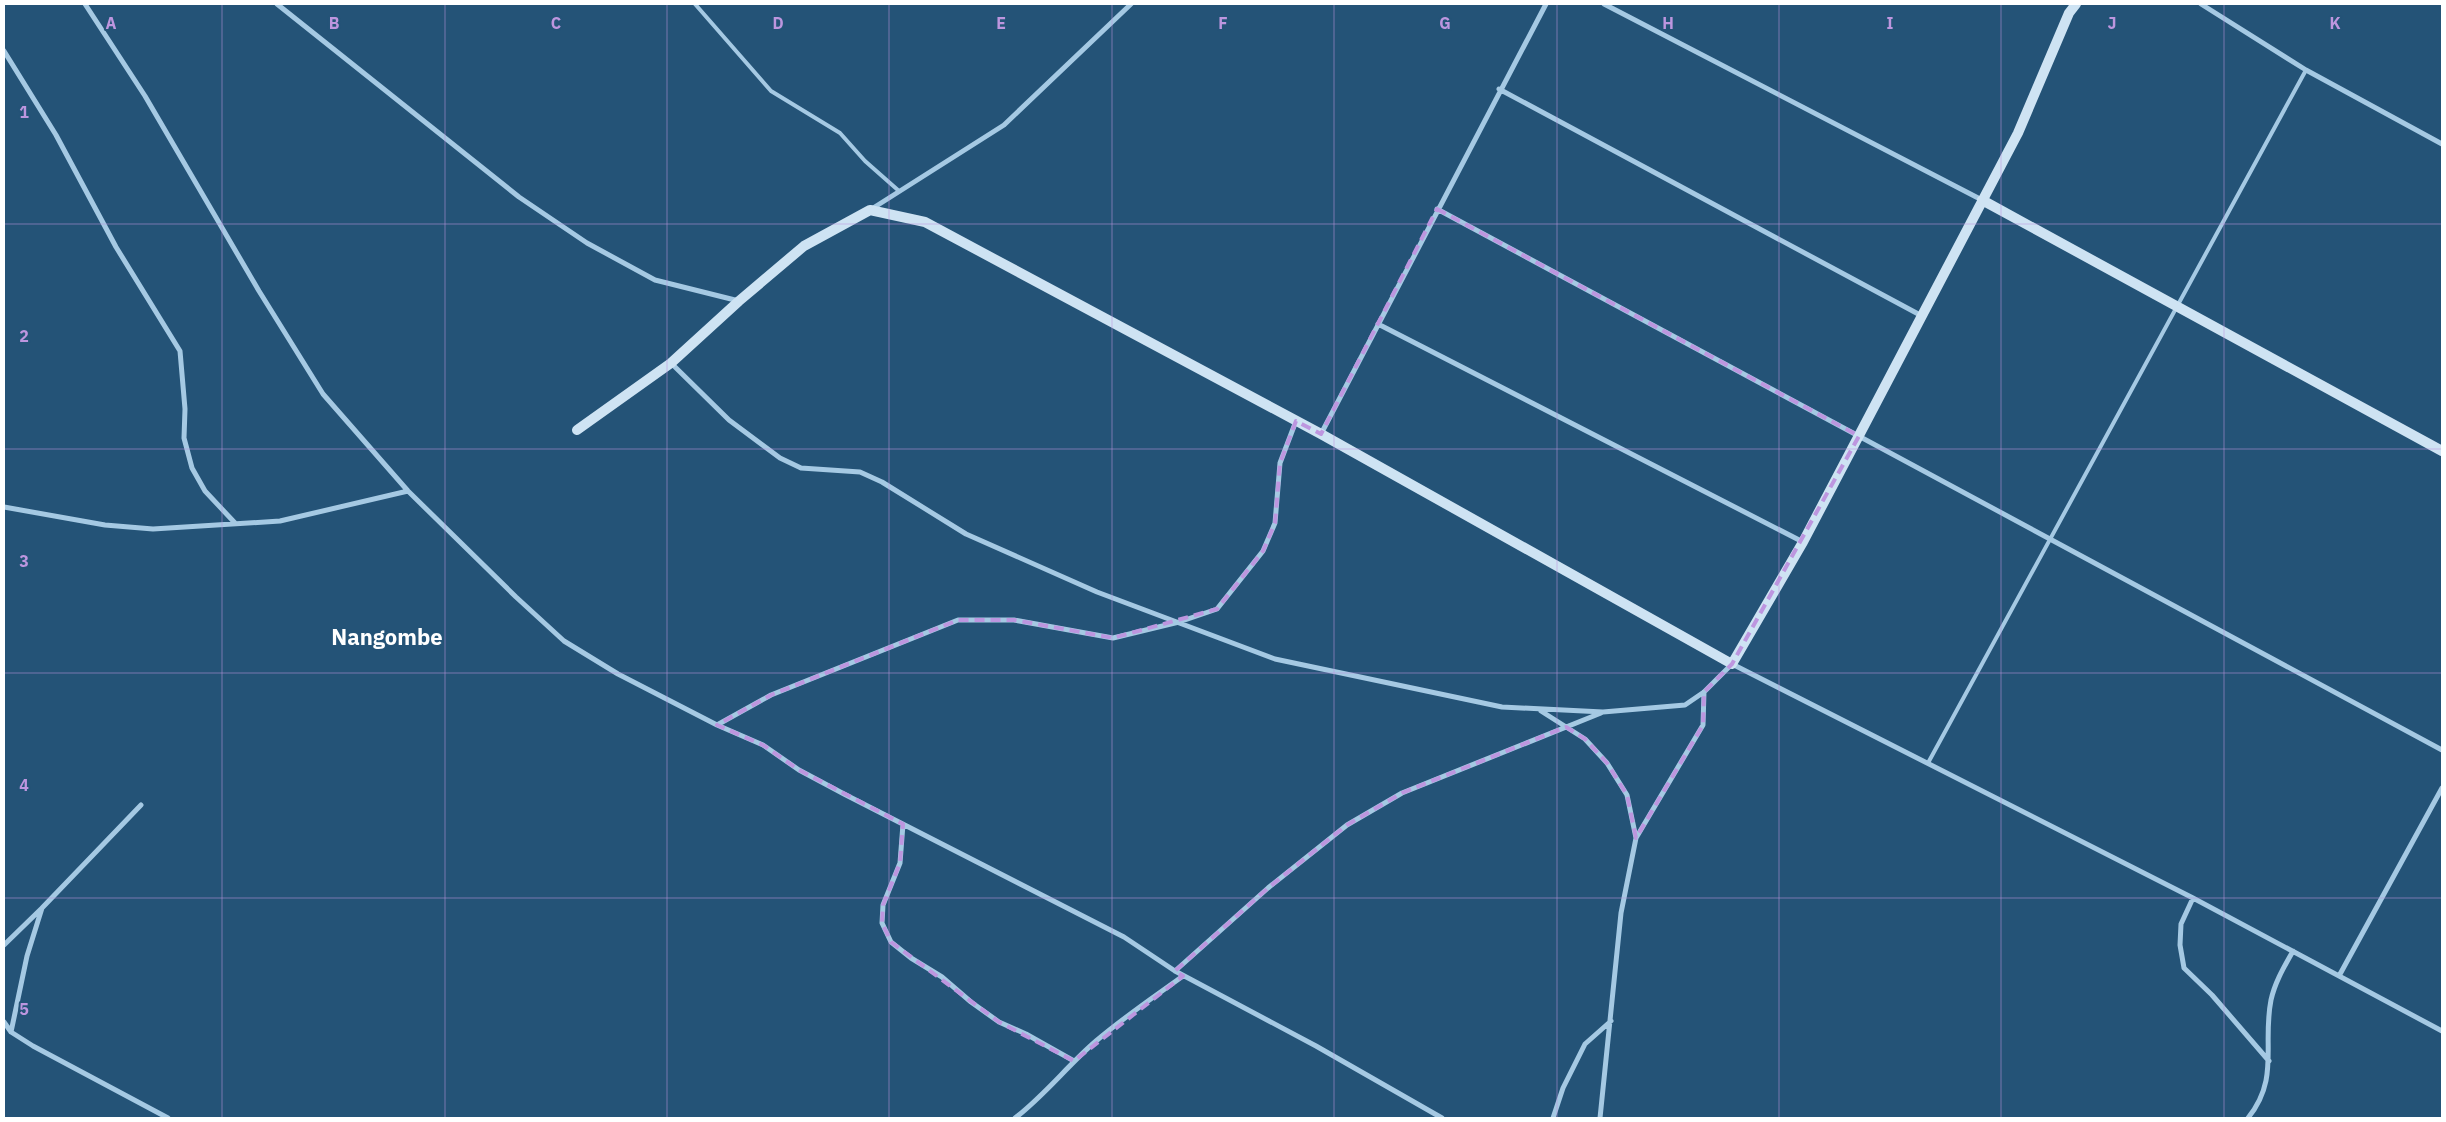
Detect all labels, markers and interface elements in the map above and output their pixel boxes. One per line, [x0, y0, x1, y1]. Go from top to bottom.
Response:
text: A [106, 13, 117, 33]
text: B [329, 13, 340, 33]
text: C [551, 13, 561, 33]
text: D [772, 13, 784, 33]
text: E [996, 13, 1006, 33]
text: F [1218, 13, 1228, 33]
text: G [1439, 13, 1451, 33]
text: H [1662, 13, 1674, 33]
text: I [1887, 13, 1894, 33]
text: J [2108, 13, 2116, 33]
text: K [2329, 13, 2341, 33]
text: 1 [19, 102, 29, 122]
text: 2 [19, 326, 29, 346]
text: 3 [19, 551, 29, 571]
district label: Nangombe [331, 622, 443, 651]
text: 4 [19, 775, 29, 795]
text: 5 [19, 999, 29, 1019]

